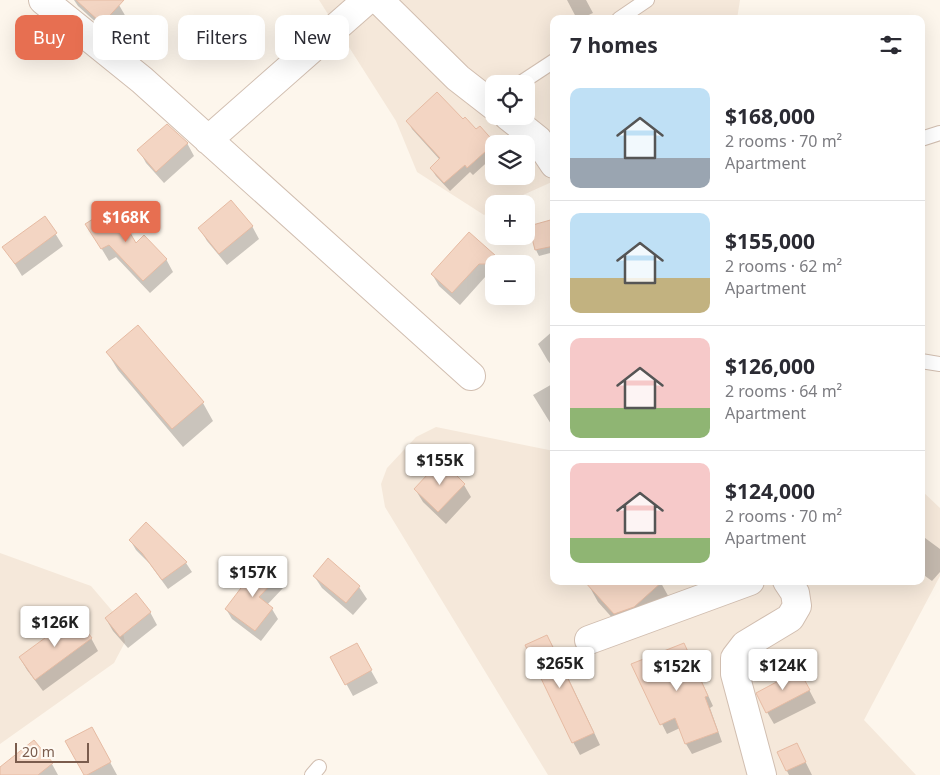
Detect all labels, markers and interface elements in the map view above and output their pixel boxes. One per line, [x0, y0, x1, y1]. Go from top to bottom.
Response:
chip: Buy [15, 15, 83, 60]
chip: Rent [93, 15, 168, 60]
chip: Filters [178, 15, 265, 60]
chip: New [275, 15, 349, 60]
text: 7 homes [570, 31, 658, 59]
icon: filters [877, 31, 905, 59]
map controls [485, 75, 535, 305]
button: locate [485, 75, 535, 125]
text: $168,000 [725, 102, 815, 130]
icon: home [610, 108, 670, 168]
text: 2 rooms · 70 m² [725, 130, 842, 152]
button: layers [485, 135, 535, 185]
text: Apartment [725, 152, 806, 174]
button: + [485, 195, 535, 245]
pin: $168K [91, 200, 161, 243]
text: $168K [102, 206, 150, 228]
text: $155,000 [725, 227, 815, 255]
icon: home [610, 233, 670, 293]
button: − [485, 255, 535, 305]
text: 2 rooms · 62 m² [725, 255, 842, 277]
text: Apartment [725, 277, 806, 299]
text: $126,000 [725, 352, 815, 380]
icon: home [610, 358, 670, 418]
text: 2 rooms · 64 m² [725, 380, 842, 402]
text: Apartment [725, 402, 806, 424]
pin: $155K [405, 444, 475, 486]
text: $155K [416, 449, 464, 471]
text: $124,000 [725, 477, 815, 505]
icon: home [610, 483, 670, 543]
text: 2 rooms · 70 m² [725, 505, 842, 527]
text: Apartment [725, 527, 806, 549]
pin: $157K [218, 556, 288, 598]
text: $157K [229, 561, 277, 583]
pin: $126K [20, 606, 90, 648]
text: $126K [31, 611, 79, 633]
pin: $265K [525, 646, 595, 689]
pin: $124K [748, 648, 818, 691]
pin: $152K [642, 650, 712, 692]
text: $265K [536, 652, 584, 674]
text: $124K [759, 654, 807, 676]
text: $152K [653, 655, 701, 677]
scale bar [15, 740, 89, 763]
text: 20 m [22, 742, 55, 761]

